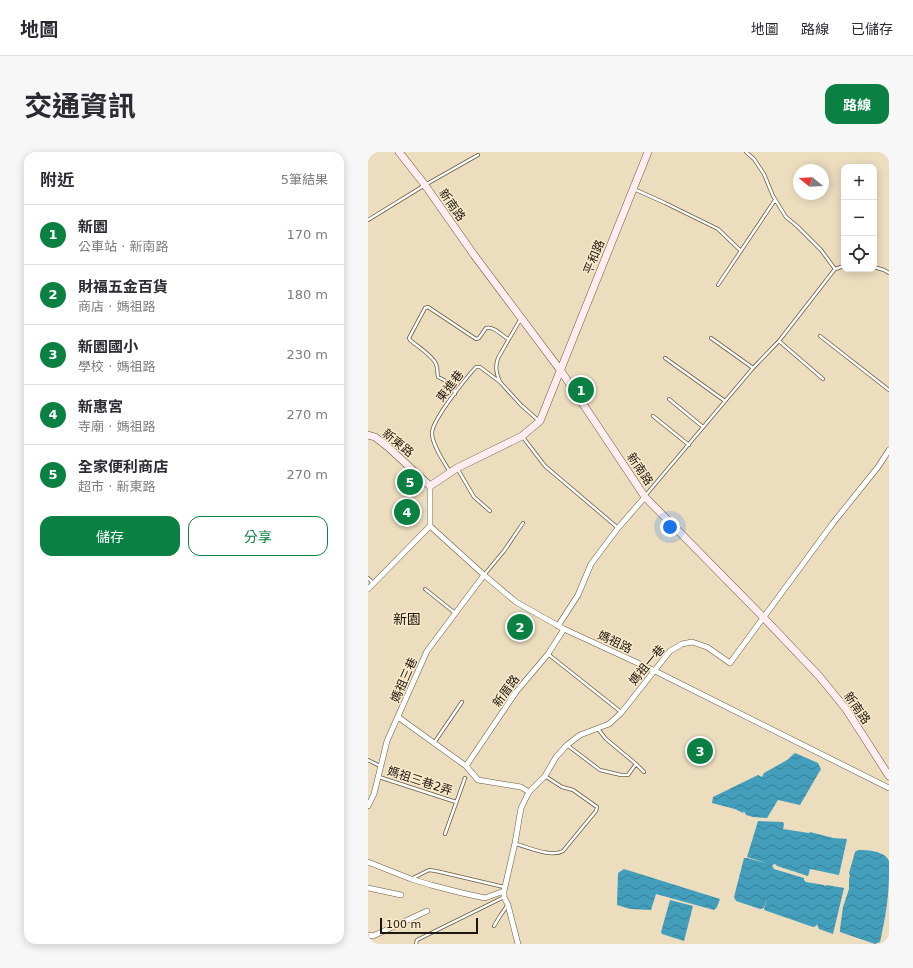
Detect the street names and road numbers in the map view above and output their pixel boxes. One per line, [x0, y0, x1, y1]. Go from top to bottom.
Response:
street label: 新南路 [436, 186, 468, 224]
street label: 平和路 [581, 238, 607, 276]
street label: 東進巷 [433, 368, 467, 404]
street label: 新東路 [380, 426, 416, 460]
street label: 新南路 [624, 450, 656, 488]
street label: 媽祖路 [596, 628, 634, 656]
street label: 媽祖一巷 [626, 642, 668, 688]
street label: 媽祖三巷 [388, 655, 420, 705]
street label: 新厝路 [490, 672, 522, 710]
street label: 新南路 [841, 689, 873, 727]
street label: 媽祖三巷2弄 [386, 764, 454, 798]

